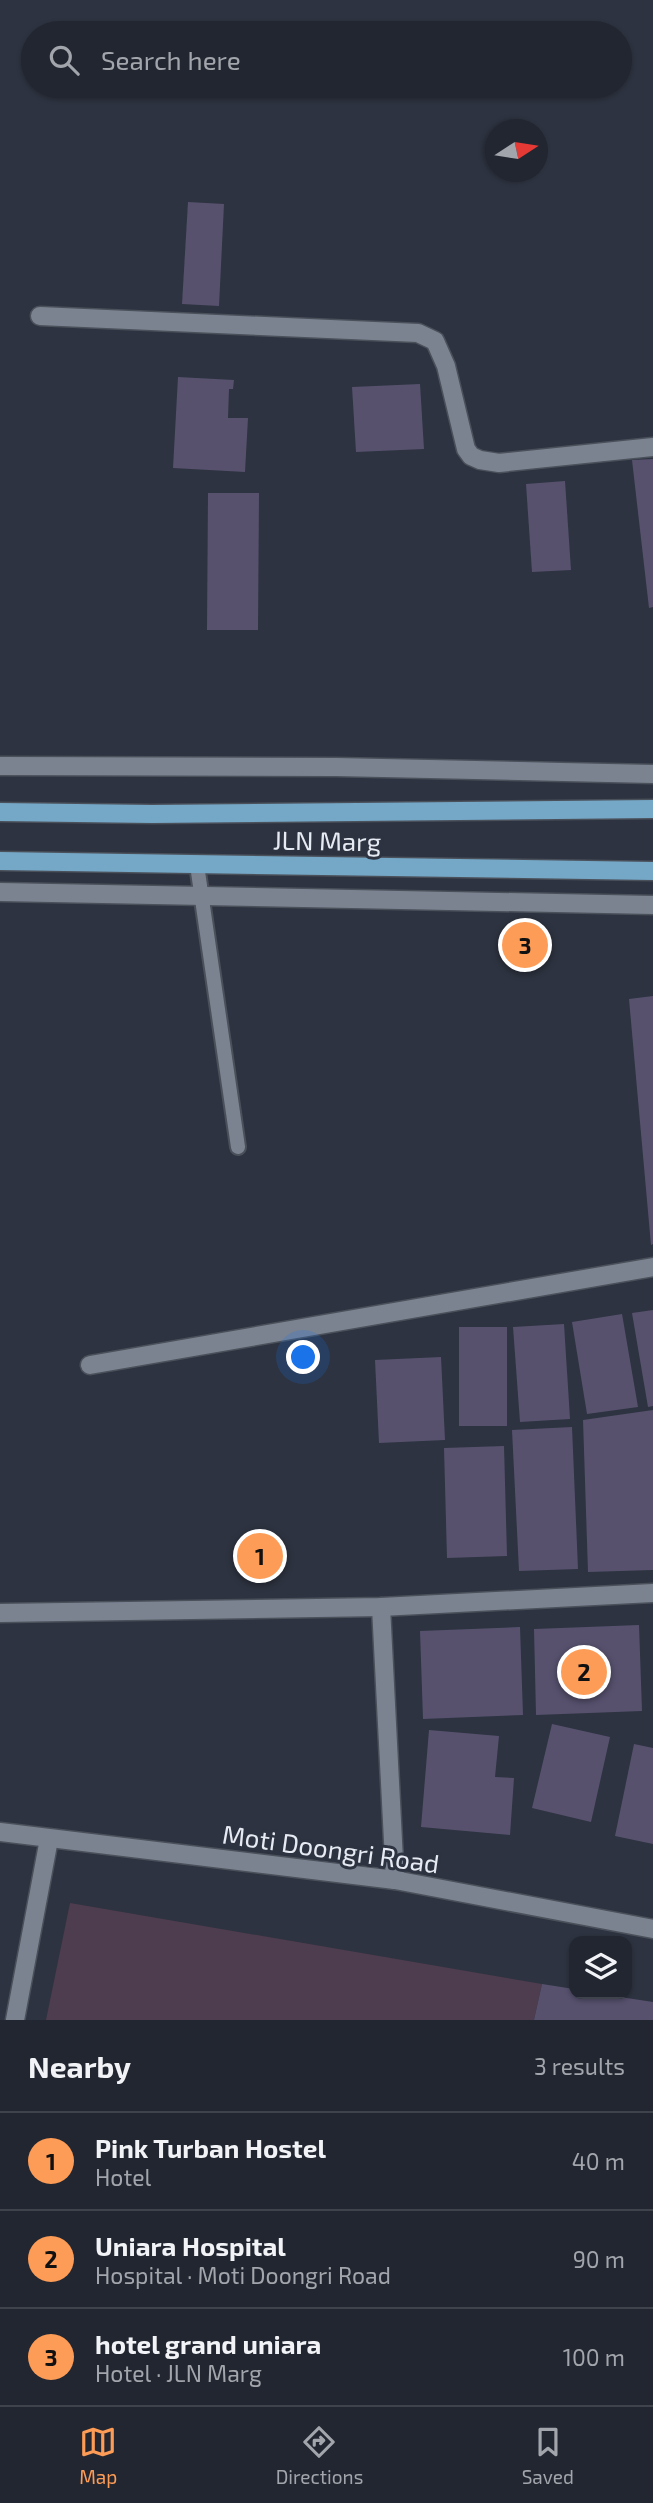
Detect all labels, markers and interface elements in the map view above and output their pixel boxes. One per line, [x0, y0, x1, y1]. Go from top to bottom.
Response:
search box [21, 21, 632, 98]
icon: search [45, 41, 83, 79]
text: Search here [101, 44, 241, 75]
north arrow [485, 119, 548, 182]
street label: JLN Marg [273, 824, 381, 856]
pin: 3 [502, 919, 548, 971]
your location [286, 1340, 320, 1374]
pin: 1 [237, 1530, 283, 1582]
pin: 2 [561, 1646, 607, 1698]
street label: Moti Doongri Road [221, 1817, 441, 1879]
map controls [569, 1936, 632, 1999]
button: layers [569, 1936, 632, 1999]
text: Nearby [28, 2048, 131, 2084]
text: 3 results [534, 2052, 625, 2080]
text: Pink Turban Hostel [95, 2132, 326, 2163]
text: 1 [46, 2147, 56, 2175]
text: 40 m [572, 2147, 625, 2175]
text: Hotel [95, 2163, 151, 2191]
text: Uniara Hospital [95, 2230, 286, 2261]
text: 2 [44, 2245, 58, 2273]
text: 90 m [573, 2245, 625, 2273]
text: Hospital · Moti Doongri Road [95, 2261, 391, 2289]
text: hotel grand uniara [95, 2328, 321, 2359]
text: 3 [44, 2343, 58, 2371]
text: 100 m [563, 2343, 625, 2371]
text: Hotel · JLN Marg [95, 2359, 262, 2387]
tab: Map [79, 2423, 117, 2488]
tab: Directions [276, 2423, 363, 2488]
tab: Saved [522, 2423, 574, 2488]

